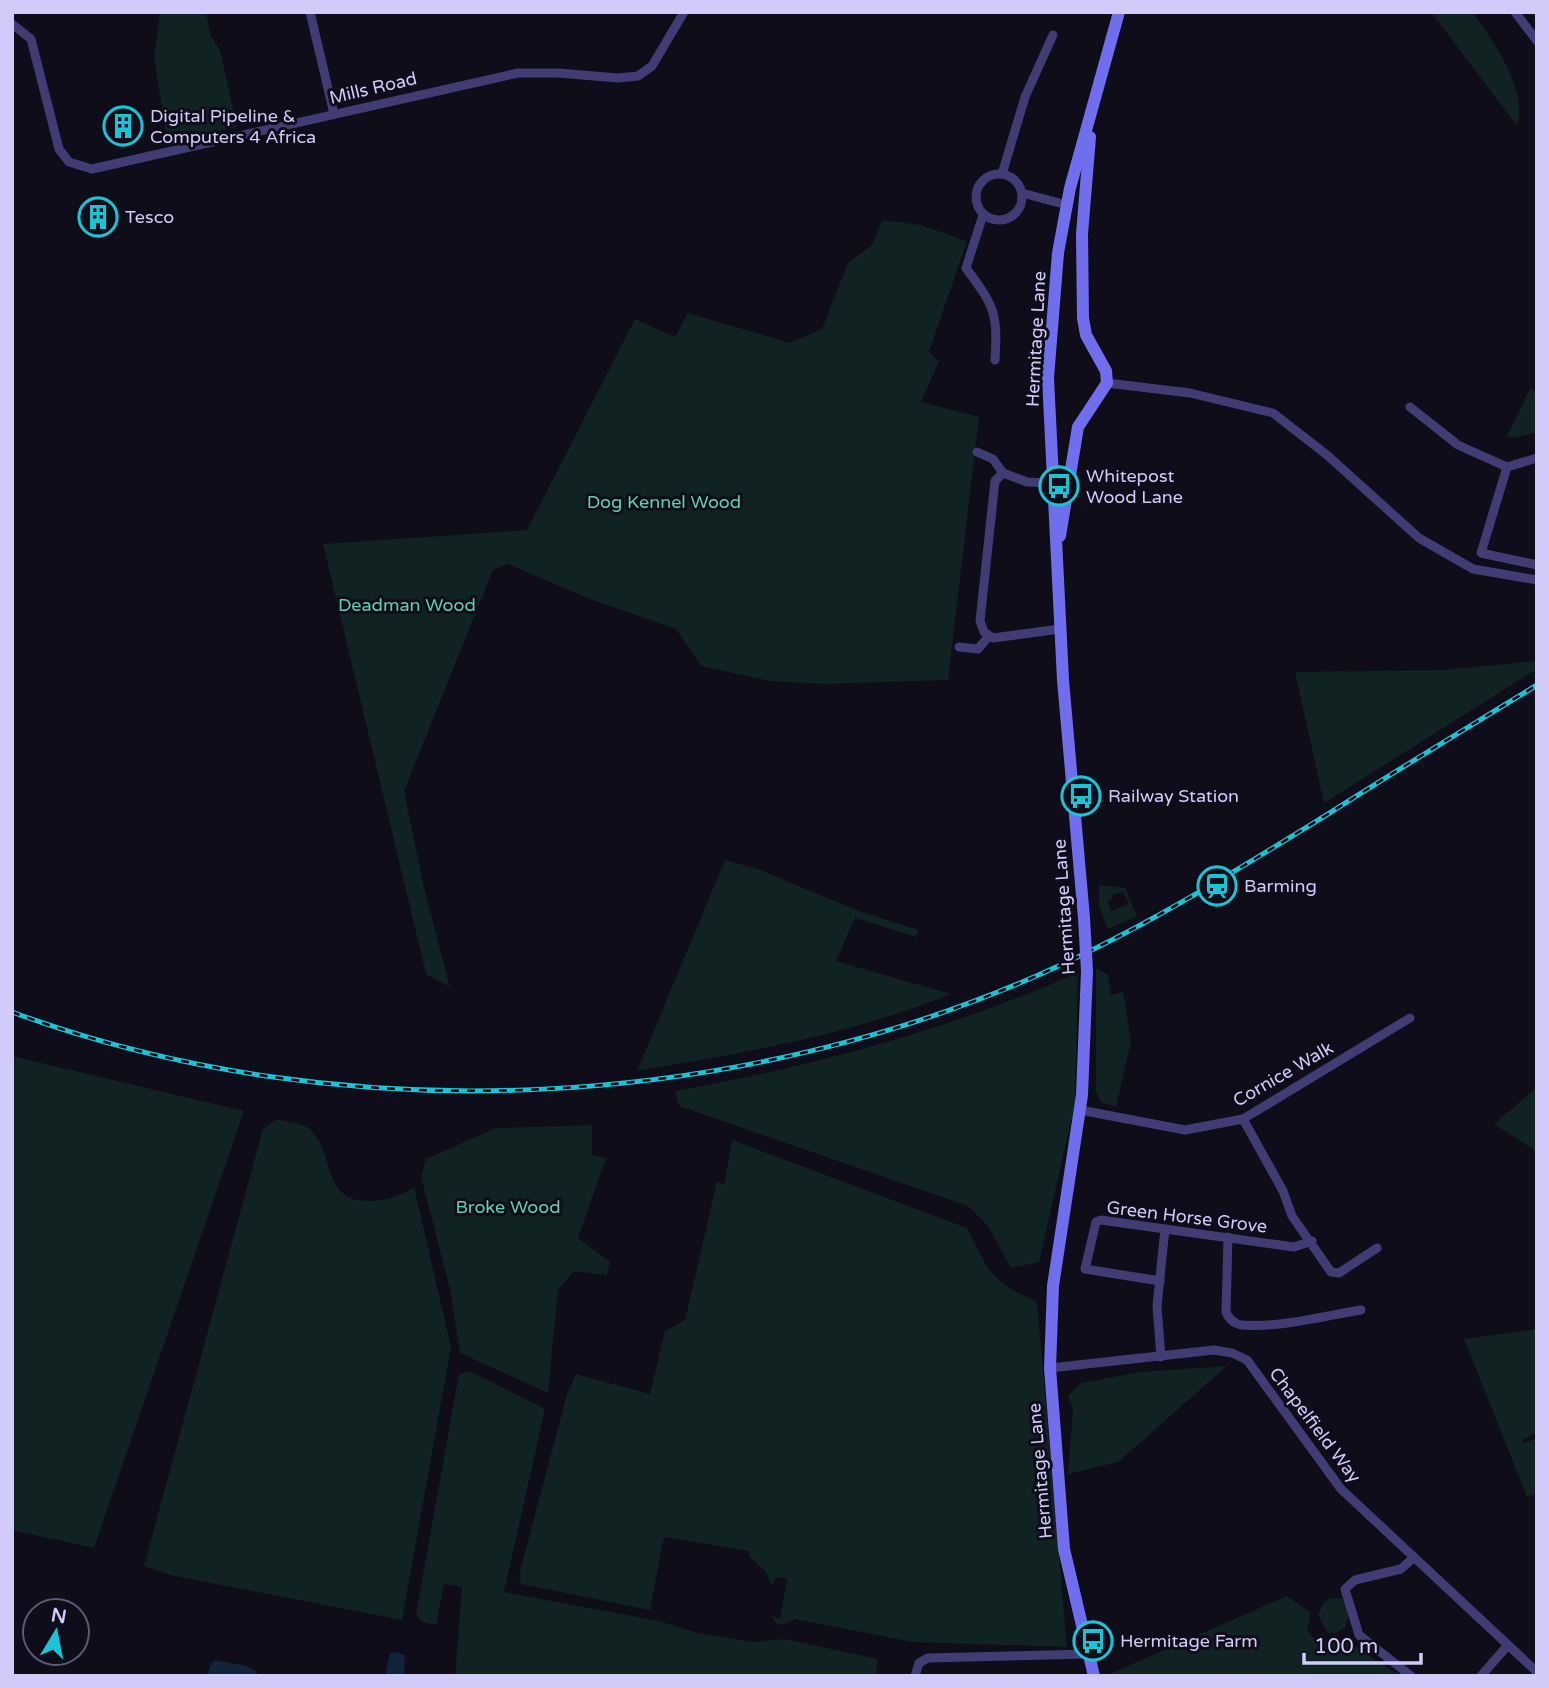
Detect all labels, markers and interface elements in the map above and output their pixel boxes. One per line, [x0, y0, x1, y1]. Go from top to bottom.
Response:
street label: Mills Road [327, 67, 419, 109]
building icon: Digital Pipeline & Computers 4 Africa [102, 105, 144, 147]
place label: Digital Pipeline & Computers 4 Africa [150, 105, 316, 148]
building icon: Tesco [77, 196, 119, 238]
place label: Tesco [125, 206, 174, 228]
street label: Hermitage Lane [1021, 270, 1051, 408]
bus stop icon: Whitepost Wood Lane [1038, 465, 1080, 507]
place label: Whitepost Wood Lane [1086, 465, 1183, 508]
park label: Dog Kennel Wood [587, 491, 741, 513]
park label: Deadman Wood [338, 594, 476, 616]
bus stop icon: Railway Station [1060, 775, 1102, 817]
place label: Railway Station [1108, 785, 1239, 807]
street label: Hermitage Lane [1048, 838, 1080, 976]
station icon: Barming [1196, 865, 1238, 907]
place label: Barming [1244, 875, 1317, 897]
street label: Cornice Walk [1229, 1036, 1337, 1111]
park label: Broke Wood [455, 1196, 561, 1218]
street label: Green Horse Grove [1105, 1196, 1269, 1238]
street label: Chapelfield Way [1264, 1363, 1366, 1487]
street label: Hermitage Lane [1023, 1402, 1057, 1540]
north arrow [21, 1597, 91, 1667]
text: N [49, 1604, 68, 1628]
bus stop icon: Hermitage Farm [1072, 1620, 1114, 1662]
scale bar [1304, 1622, 1421, 1666]
place label: Hermitage Farm [1120, 1630, 1258, 1652]
text: 100 m [1314, 1634, 1378, 1659]

